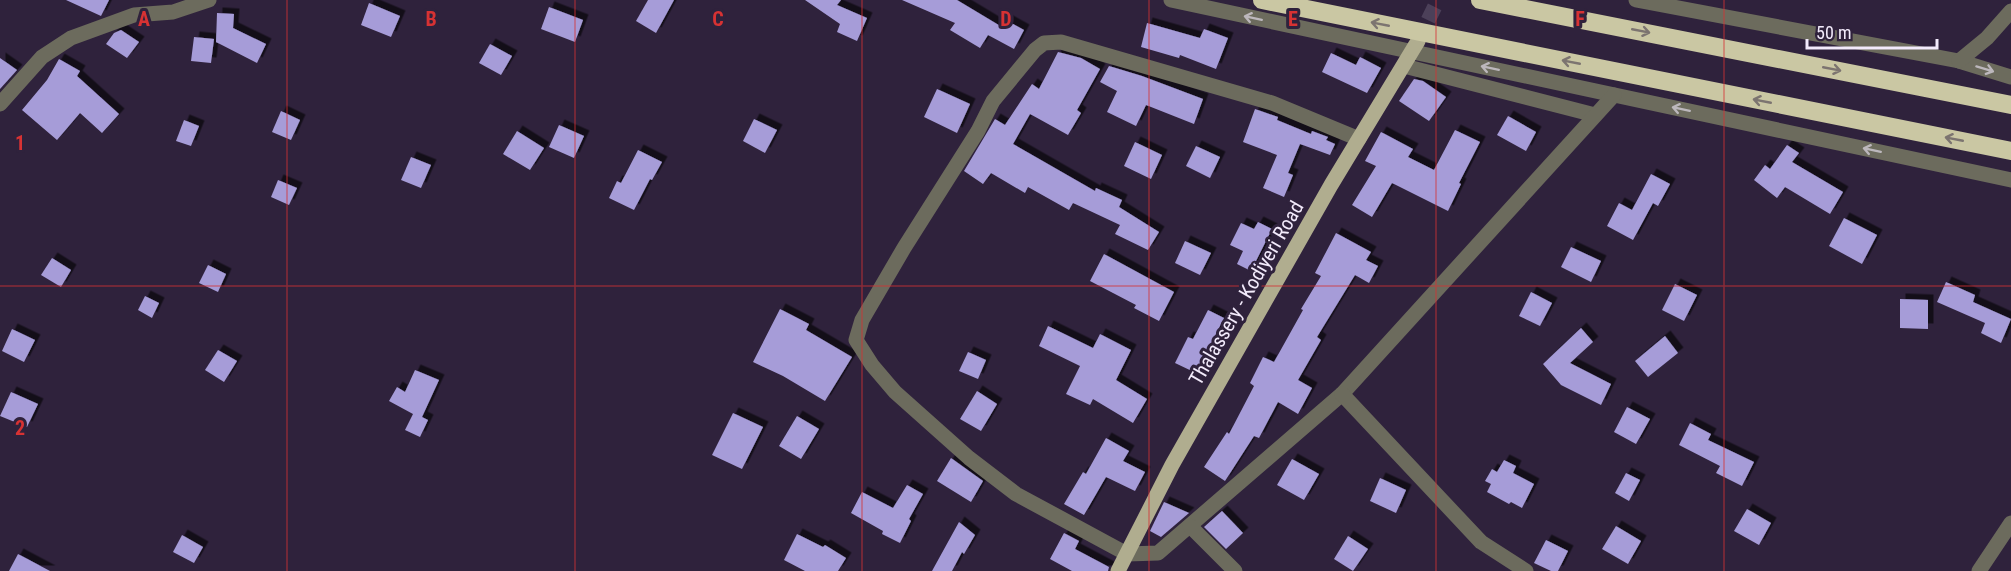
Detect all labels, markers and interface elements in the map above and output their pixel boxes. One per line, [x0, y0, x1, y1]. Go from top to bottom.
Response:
text: A [138, 7, 150, 31]
text: B [425, 7, 437, 31]
text: C [712, 7, 724, 31]
text: D [1000, 7, 1012, 31]
text: E [1288, 7, 1298, 31]
text: F [1575, 7, 1585, 31]
one-way arrow [1243, 11, 1262, 23]
scale bar [1807, 12, 1938, 50]
one-way arrow [1371, 18, 1390, 29]
text: 50 m [1816, 22, 1851, 43]
one-way arrow [1630, 26, 1650, 37]
one-way arrow [1562, 56, 1582, 67]
one-way arrow [1481, 62, 1501, 73]
one-way arrow [1822, 64, 1841, 75]
one-way arrow [1975, 64, 1994, 75]
one-way arrow [1753, 95, 1773, 106]
one-way arrow [1672, 103, 1691, 115]
text: 1 [15, 131, 25, 155]
one-way arrow [1944, 133, 1964, 144]
one-way arrow [1862, 144, 1882, 155]
street label: Thalassery - Kodiyeri Road [1184, 197, 1308, 389]
text: 2 [15, 416, 25, 440]

